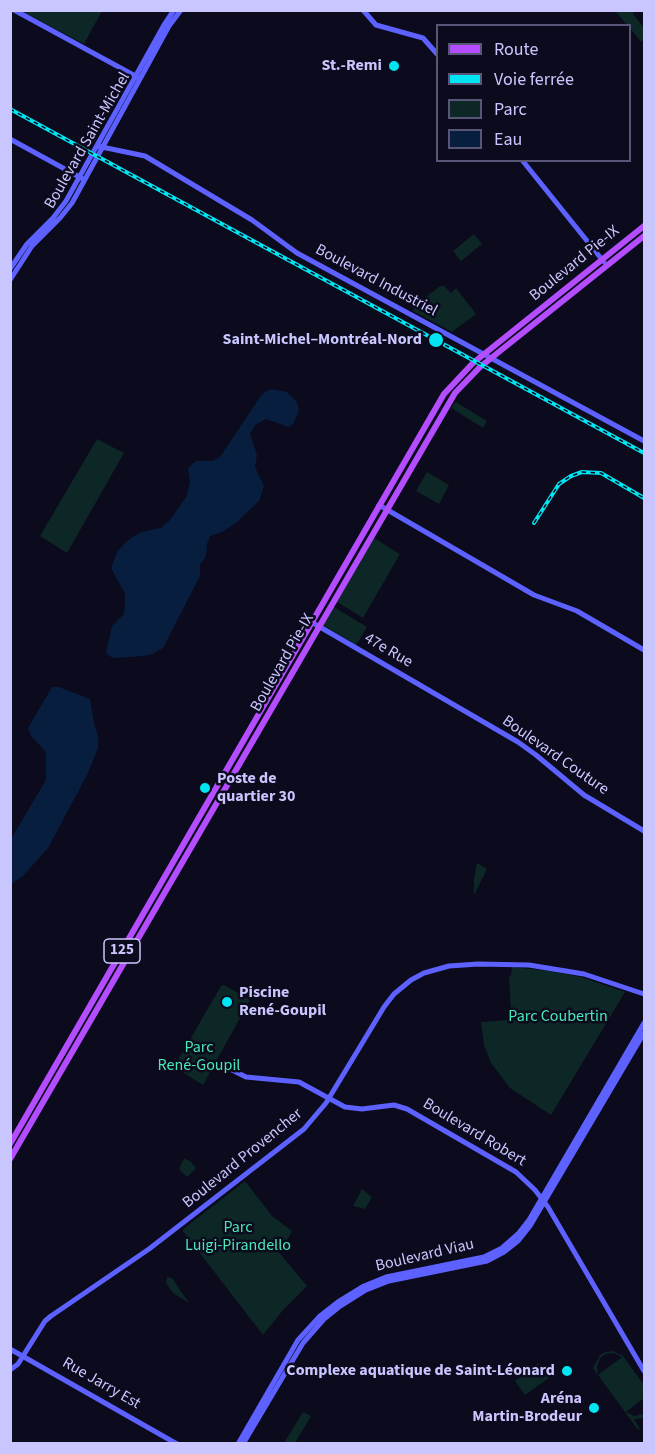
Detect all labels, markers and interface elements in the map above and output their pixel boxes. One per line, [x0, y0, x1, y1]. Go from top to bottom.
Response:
legend [436, 24, 631, 162]
text: Route [494, 37, 538, 62]
place label: St.-Remi [321, 56, 382, 76]
marker: St.-Remi [387, 59, 401, 73]
text: Voie ferrée [494, 67, 574, 92]
street label: Boulevard Saint-Michel [41, 69, 135, 213]
text: Parc [494, 97, 527, 122]
text: Eau [494, 127, 522, 152]
street label: Boulevard Pie-IX [526, 222, 624, 306]
street label: Boulevard Industriel [312, 241, 440, 321]
place label: Saint-Michel–Montréal-Nord [223, 330, 422, 350]
marker: Saint-Michel–Montréal-Nord [427, 331, 445, 349]
street label: Boulevard Pie-IX [247, 611, 319, 715]
street label: 47e Rue [360, 629, 416, 673]
street label: Boulevard Couture [498, 712, 612, 800]
place label: Poste de quartier 30 [217, 769, 295, 807]
marker: Poste de quartier 30 [198, 781, 212, 795]
road number: 125 [104, 939, 140, 963]
place label: Piscine René-Goupil [239, 983, 326, 1021]
marker: Piscine René-Goupil [220, 995, 234, 1009]
park label: Parc Coubertin [508, 1007, 608, 1027]
park label: Parc René-Goupil [158, 1038, 240, 1076]
street label: Boulevard Robert [419, 1095, 529, 1171]
street label: Boulevard Provencher [179, 1105, 307, 1213]
park label: Parc Luigi-Pirandello [185, 1218, 291, 1256]
street label: Boulevard Viau [374, 1235, 476, 1277]
street label: Rue Jarry Est [58, 1354, 144, 1414]
place label: Complexe aquatique de Saint-Léonard [286, 1361, 555, 1381]
marker: Complexe aquatique de Saint-Léonard [560, 1364, 574, 1378]
place label: Aréna Martin-Brodeur [472, 1389, 582, 1427]
marker: Aréna Martin-Brodeur [587, 1401, 601, 1415]

